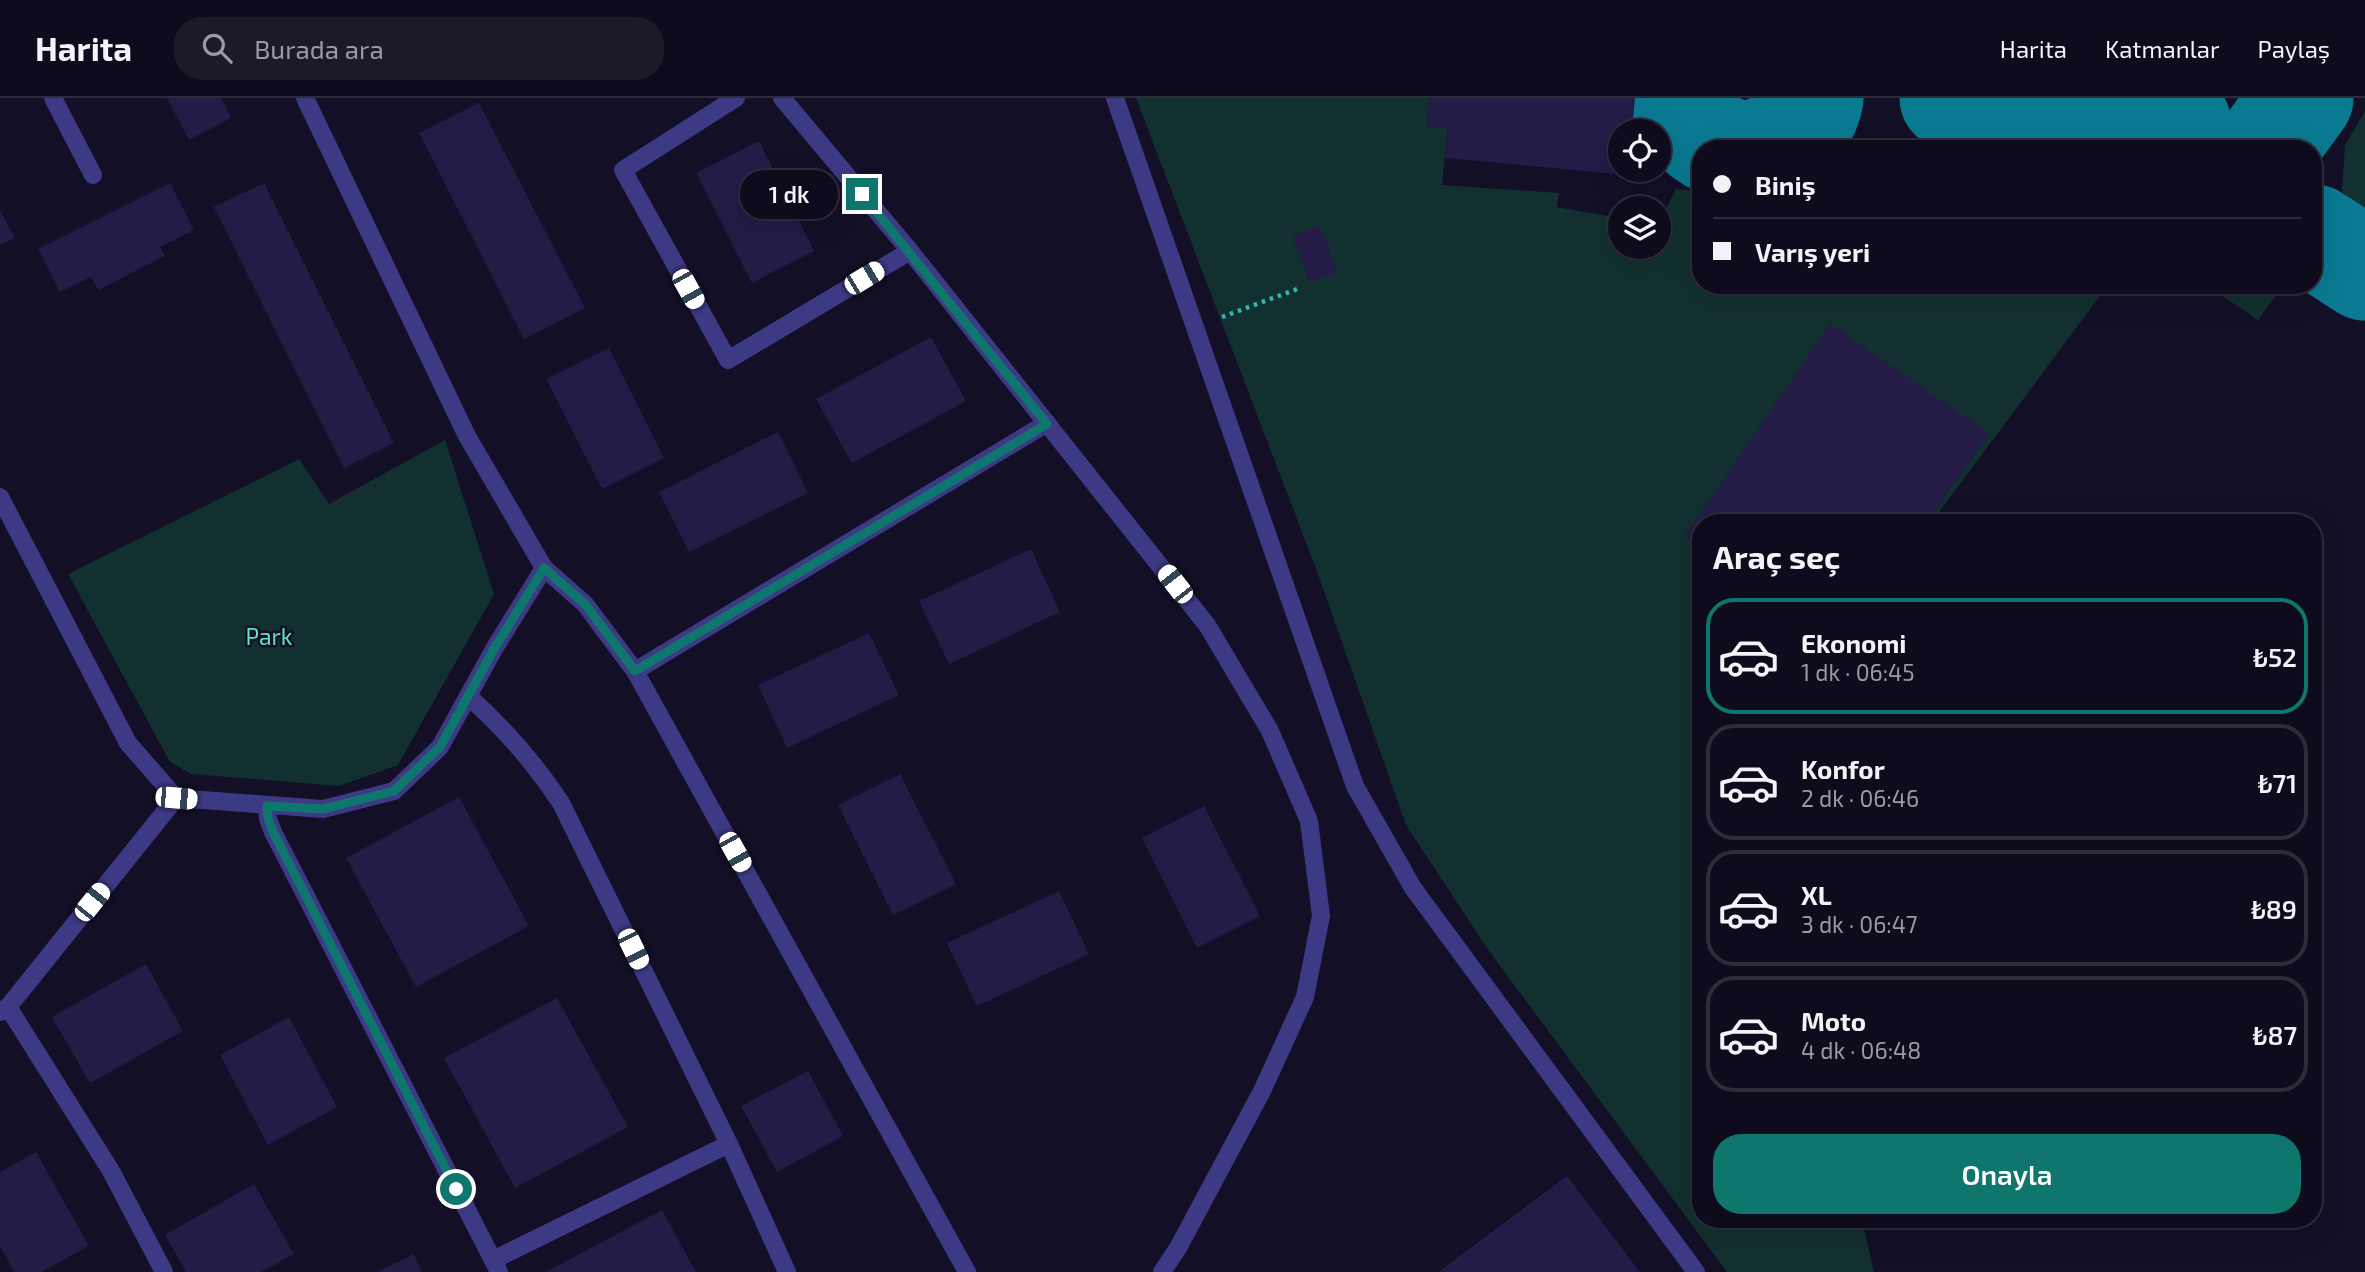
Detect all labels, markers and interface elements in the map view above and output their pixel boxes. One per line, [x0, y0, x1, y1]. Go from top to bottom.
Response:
search box [174, 17, 664, 80]
text: Harita [35, 28, 132, 68]
icon: search [198, 29, 236, 67]
text: Burada ara [254, 33, 384, 64]
text: Harita [2000, 34, 2067, 63]
text: Katmanlar [2105, 34, 2220, 63]
text: Paylaş [2258, 34, 2330, 63]
map controls [1608, 119, 1671, 259]
button: locate [1608, 119, 1671, 182]
text: Biniş [1755, 169, 1815, 200]
callout: 1 dk [740, 170, 838, 218]
route end [846, 178, 878, 210]
text: 1 dk [769, 180, 809, 208]
button: layers [1608, 196, 1671, 259]
text: Varış yeri [1755, 236, 1870, 267]
car [841, 258, 888, 298]
car [669, 266, 708, 312]
text: Araç seç [1713, 537, 1840, 575]
car [1154, 561, 1197, 607]
park label: Park [245, 622, 293, 650]
icon: car [1717, 625, 1780, 688]
text: Ekonomi [1801, 627, 1907, 658]
text: ₺52 [2253, 641, 2297, 672]
text: 1 dk · 06:45 [1801, 658, 1915, 686]
icon: car [1717, 751, 1780, 814]
text: Konfor [1801, 753, 1885, 784]
text: ₺71 [2258, 767, 2297, 798]
text: 2 dk · 06:46 [1801, 784, 1919, 812]
car [155, 786, 198, 810]
car [716, 829, 755, 875]
icon: car [1717, 877, 1780, 940]
car [71, 879, 114, 925]
text: XL [1801, 879, 1832, 910]
text: ₺89 [2251, 893, 2297, 924]
text: 3 dk · 06:47 [1801, 910, 1918, 938]
car [615, 926, 652, 972]
icon: car [1717, 1003, 1780, 1066]
text: Moto [1801, 1005, 1866, 1036]
text: ₺87 [2253, 1019, 2297, 1050]
text: 4 dk · 06:48 [1801, 1036, 1921, 1064]
button: Onayla [1713, 1134, 2301, 1214]
route start [440, 1173, 472, 1205]

